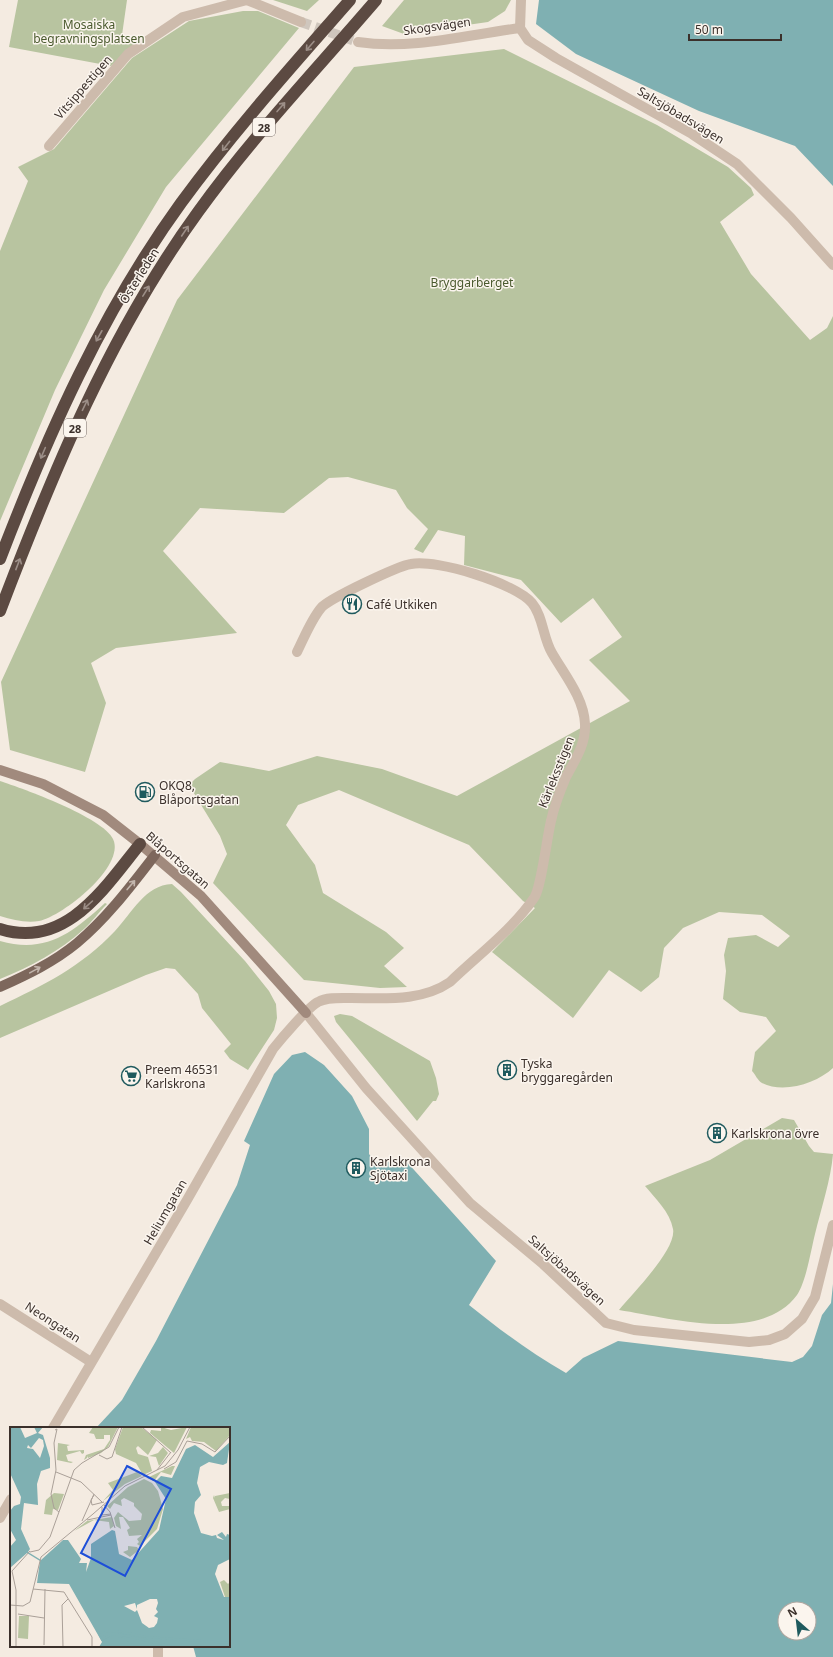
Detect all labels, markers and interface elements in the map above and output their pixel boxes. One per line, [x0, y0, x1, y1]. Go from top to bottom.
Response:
street label: Skogsvägen [402, 13, 472, 39]
park label: Mosaiska begravningsplatsen [33, 16, 145, 47]
scale bar [689, 16, 781, 42]
text: 50 m [695, 21, 723, 38]
one-way arrow [305, 41, 314, 51]
street label: Vitsippestigen [50, 51, 116, 123]
street label: Saltsjöbadsvägen [634, 82, 728, 148]
one-way arrow [277, 101, 286, 112]
road number: 28 [253, 118, 275, 136]
one-way arrow [222, 140, 230, 151]
one-way arrow [180, 226, 189, 237]
street label: Österleden [115, 245, 163, 307]
park label: Bryggarberget [431, 274, 514, 291]
one-way arrow [142, 285, 150, 296]
one-way arrow [94, 330, 102, 342]
one-way arrow [82, 399, 89, 411]
road number: 28 [64, 419, 86, 437]
one-way arrow [38, 447, 46, 459]
one-way arrow [15, 558, 23, 570]
restaurant icon: Café Utkiken [341, 593, 363, 615]
place label: Café Utkiken [366, 596, 438, 613]
street label: Kärleksstigen [534, 734, 578, 810]
place label: OKQ8, Blåportsgatan [159, 777, 239, 808]
fuel station icon: OKQ8, Blåportsgatan [134, 781, 156, 803]
street label: Blåportsgatan [142, 827, 214, 893]
one-way arrow [127, 879, 136, 890]
one-way arrow [83, 901, 93, 910]
one-way arrow [29, 966, 41, 974]
place label: Tyska bryggaregården [521, 1055, 613, 1086]
building icon: Tyska bryggaregården [496, 1059, 518, 1081]
place label: Preem 46531 Karlskrona [145, 1061, 219, 1092]
supermarket icon: Preem 46531 Karlskrona [120, 1065, 142, 1087]
building icon: Karlskrona övre [706, 1122, 728, 1144]
place label: Karlskrona övre [731, 1125, 819, 1142]
place label: Karlskrona Sjötaxi [370, 1153, 431, 1184]
building icon: Karlskrona Sjötaxi [345, 1157, 367, 1179]
street label: Heliumgatan [139, 1176, 191, 1248]
street label: Saltsjöbadsvägen [525, 1231, 609, 1309]
street label: Neongatan [22, 1298, 84, 1346]
inset map [10, 1427, 230, 1647]
north arrow [777, 1601, 817, 1641]
text: N [785, 1603, 800, 1620]

